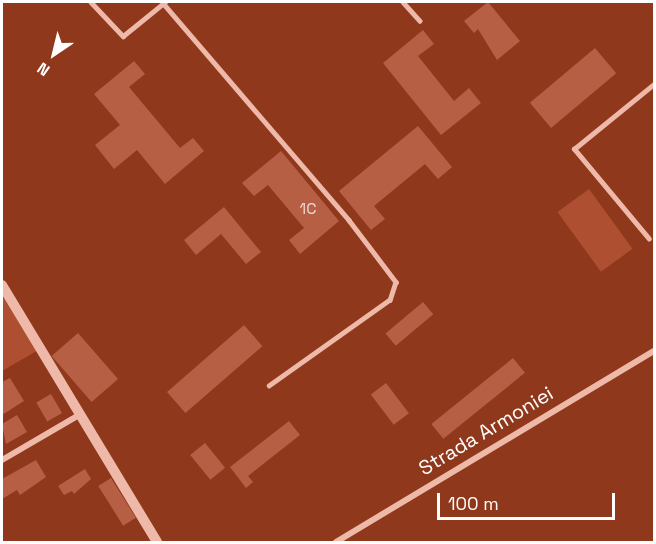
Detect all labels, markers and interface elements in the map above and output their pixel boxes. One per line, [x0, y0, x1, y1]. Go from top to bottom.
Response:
north arrow [24, 24, 84, 84]
text: N [33, 57, 54, 81]
house number: 1C [300, 199, 316, 219]
street label: Strada Armoniei [414, 381, 558, 481]
scale bar [440, 481, 618, 519]
text: 100 m [448, 492, 499, 515]

